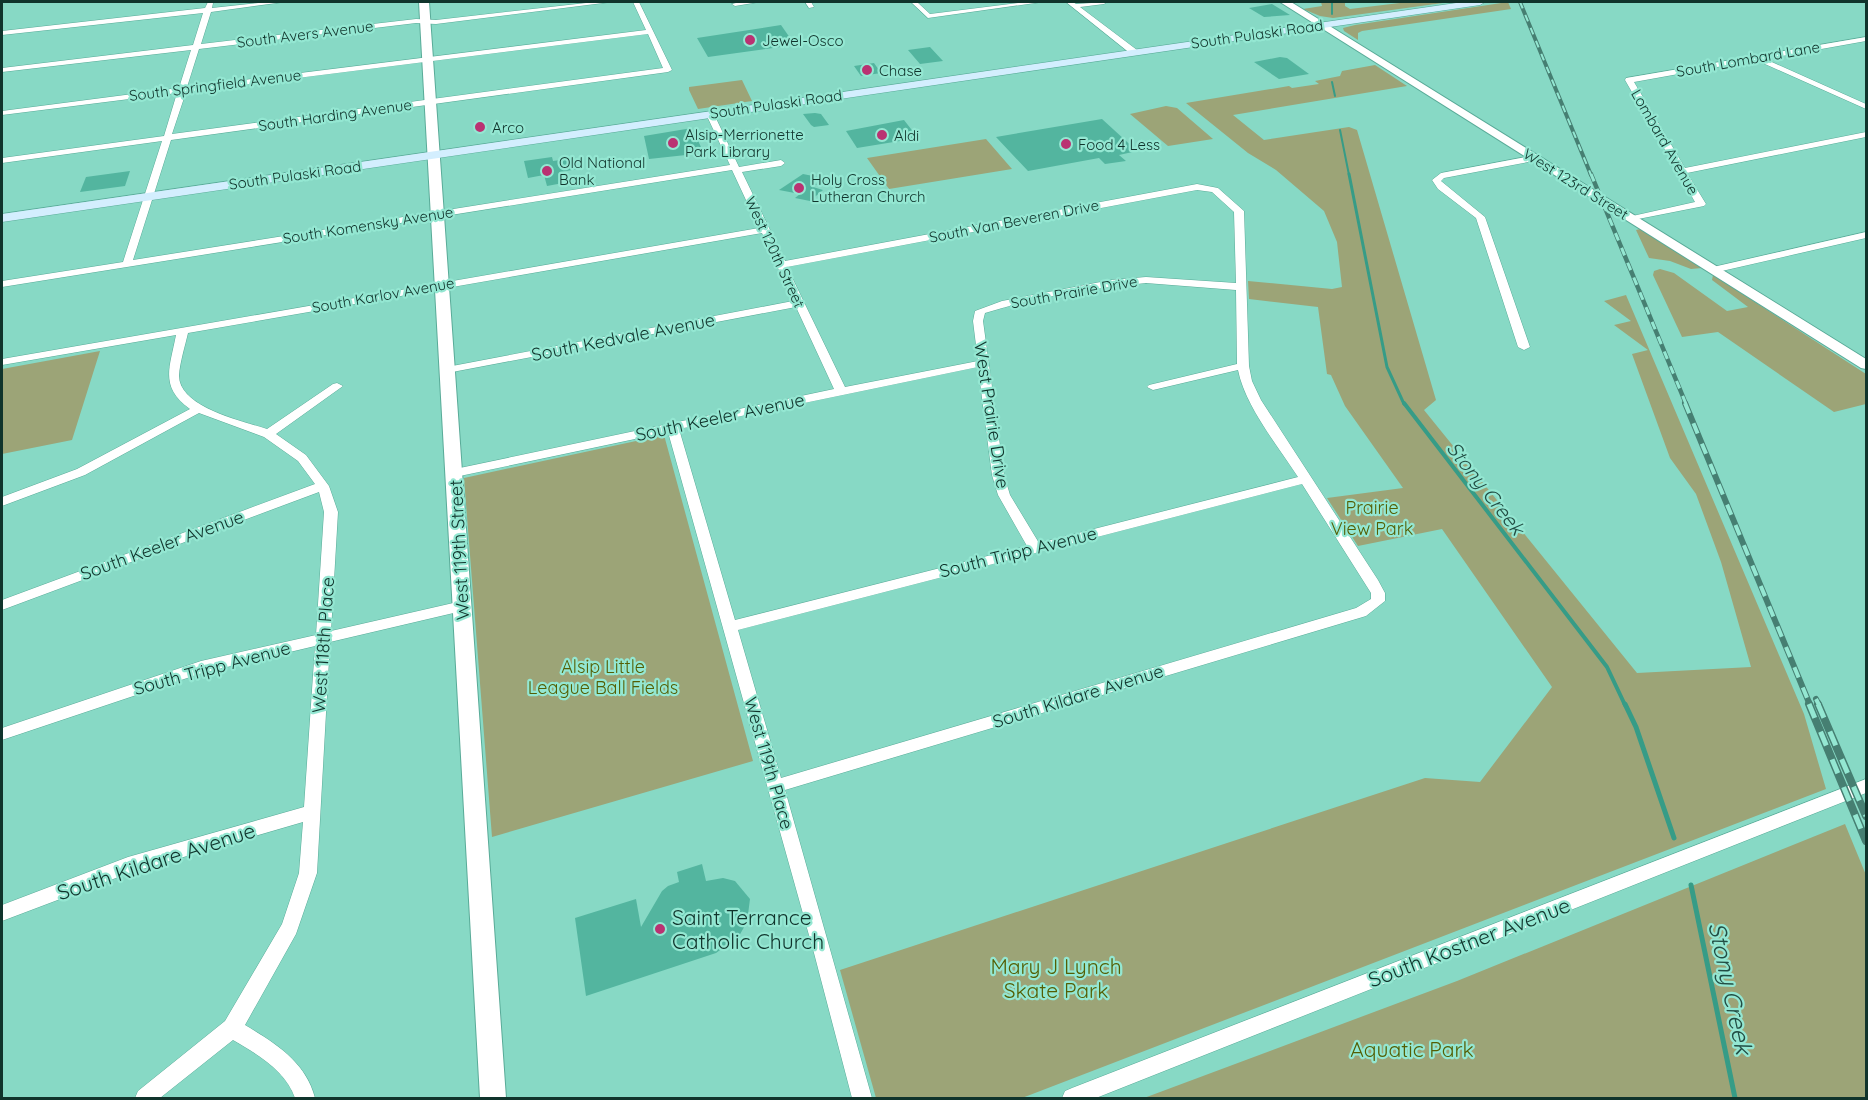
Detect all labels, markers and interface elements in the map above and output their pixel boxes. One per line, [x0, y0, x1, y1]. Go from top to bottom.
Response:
street label: South Pulaski Road [1190, 15, 1324, 53]
street label: South Avers Avenue [236, 16, 374, 52]
place label: Jewel-Osco [762, 31, 843, 50]
marker: Jewel-Osco [743, 33, 757, 47]
street label: South Lombard Lane [1675, 37, 1821, 81]
place label: Chase [879, 61, 922, 80]
marker: Chase [860, 63, 874, 77]
street label: South Springfield Avenue [128, 65, 302, 105]
street label: South Pulaski Road [709, 85, 843, 123]
street label: Lombard Avenue [1627, 86, 1703, 198]
street label: South Harding Avenue [257, 95, 413, 135]
place label: Arco [492, 118, 524, 137]
marker: Arco [473, 120, 487, 134]
place label: Alsip-Merrionette Park Library [685, 125, 804, 161]
place label: Aldi [894, 126, 919, 145]
marker: Aldi [875, 128, 889, 142]
place label: Food 4 Less [1078, 135, 1160, 154]
marker: Alsip-Merrionette Park Library [666, 136, 680, 150]
marker: Food 4 Less [1059, 137, 1073, 151]
street label: West 123rd Street [1520, 144, 1632, 224]
place label: Old National Bank [559, 153, 646, 189]
street label: South Pulaski Road [228, 156, 362, 194]
marker: Old National Bank [540, 164, 554, 178]
place label: Holy Cross Lutheran Church [811, 170, 926, 206]
marker: Holy Cross Lutheran Church [792, 181, 806, 195]
street label: West 120th Street [741, 193, 809, 311]
street label: South Van Beveren Drive [927, 195, 1101, 247]
street label: South Komensky Avenue [281, 202, 455, 248]
street label: South Prairie Drive [1009, 272, 1139, 312]
street label: South Karlov Avenue [310, 273, 456, 317]
street label: South Kedvale Avenue [529, 308, 717, 366]
street label: West Prairie Drive [969, 340, 1015, 490]
street label: South Keeler Avenue [633, 388, 807, 446]
water label: Stony Creek [1442, 436, 1532, 542]
street label: West 119th Street [444, 479, 474, 621]
park label: Prairie View Park [1331, 496, 1413, 540]
street label: South Keeler Avenue [77, 505, 247, 585]
street label: South Tripp Avenue [937, 521, 1099, 583]
street label: West 118th Place [307, 576, 339, 714]
street label: South Tripp Avenue [131, 636, 293, 700]
park label: Alsip Little League Ball Fields [528, 655, 678, 699]
street label: South Kildare Avenue [990, 659, 1166, 733]
street label: West 119th Place [739, 694, 799, 832]
street label: South Kildare Avenue [54, 817, 258, 905]
street label: South Kostner Avenue [1364, 891, 1574, 993]
place label: Saint Terrance Catholic Church [672, 904, 824, 954]
water label: Stony Creek [1702, 919, 1760, 1059]
marker: Saint Terrance Catholic Church [653, 922, 667, 936]
park label: Mary J Lynch Skate Park [990, 953, 1122, 1003]
park label: Aquatic Park [1350, 1036, 1474, 1062]

